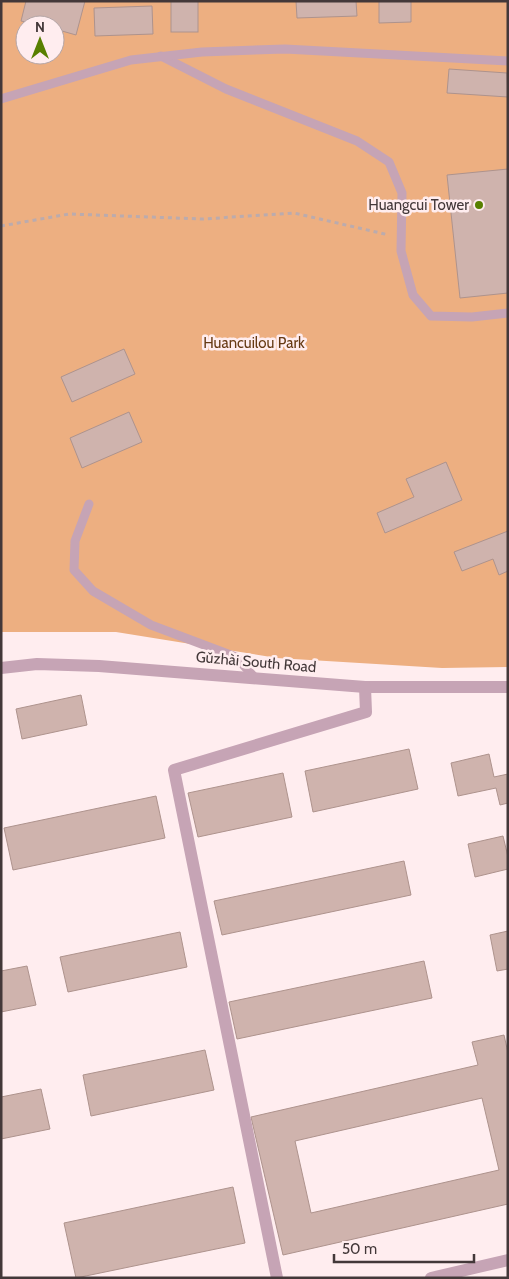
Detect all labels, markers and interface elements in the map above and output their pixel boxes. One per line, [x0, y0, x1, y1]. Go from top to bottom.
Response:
north arrow [15, 15, 65, 65]
text: N [35, 18, 45, 36]
place label: Huangcui Tower [368, 196, 469, 214]
marker: Huangcui Tower [473, 199, 485, 211]
park label: Huancuilou Park [203, 334, 305, 352]
street label: Gǔzhài South Road [195, 648, 317, 676]
scale bar [334, 1232, 474, 1264]
text: 50 m [342, 1240, 377, 1258]

